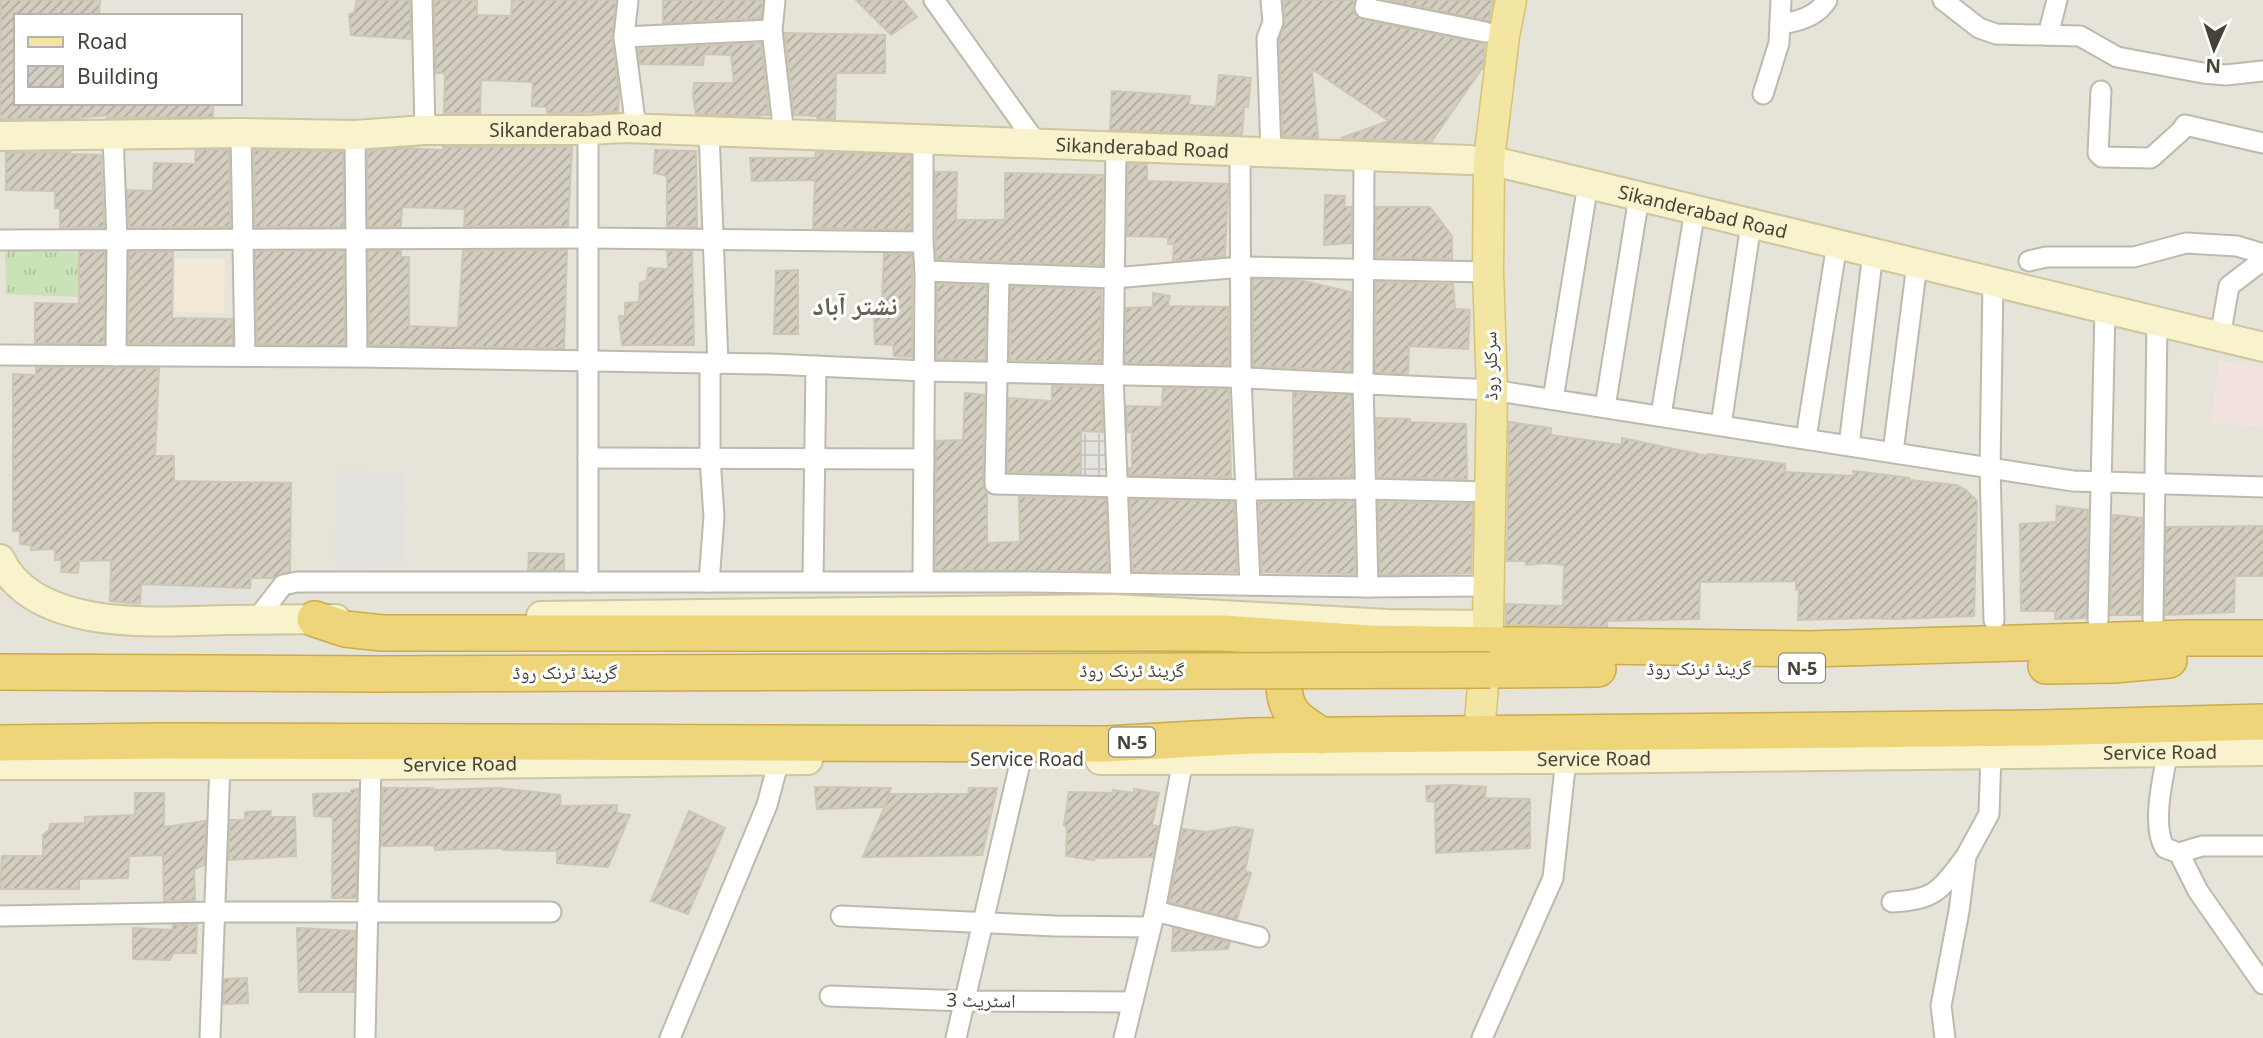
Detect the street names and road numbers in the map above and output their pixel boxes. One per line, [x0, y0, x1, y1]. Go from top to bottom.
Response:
street label: Sikanderabad Road [489, 115, 663, 143]
street label: Sikanderabad Road [1055, 131, 1229, 164]
street label: Sikanderabad Road [1616, 179, 1790, 245]
street label: سرکلر روڈ [1476, 331, 1504, 401]
road number: N-5 [1779, 654, 1825, 682]
street label: گرینڈ ٹرنک روڈ [1647, 655, 1751, 681]
street label: گرینڈ ٹرنک روڈ [1080, 657, 1184, 683]
street label: گرینڈ ٹرنک روڈ [513, 659, 617, 685]
road number: N-5 [1109, 728, 1155, 756]
street label: Service Road [2103, 739, 2217, 766]
street label: Service Road [1537, 745, 1651, 772]
street label: Service Road [970, 746, 1084, 772]
street label: Service Road [403, 750, 517, 778]
street label: اسٹریٹ 3 [946, 986, 1016, 1014]

